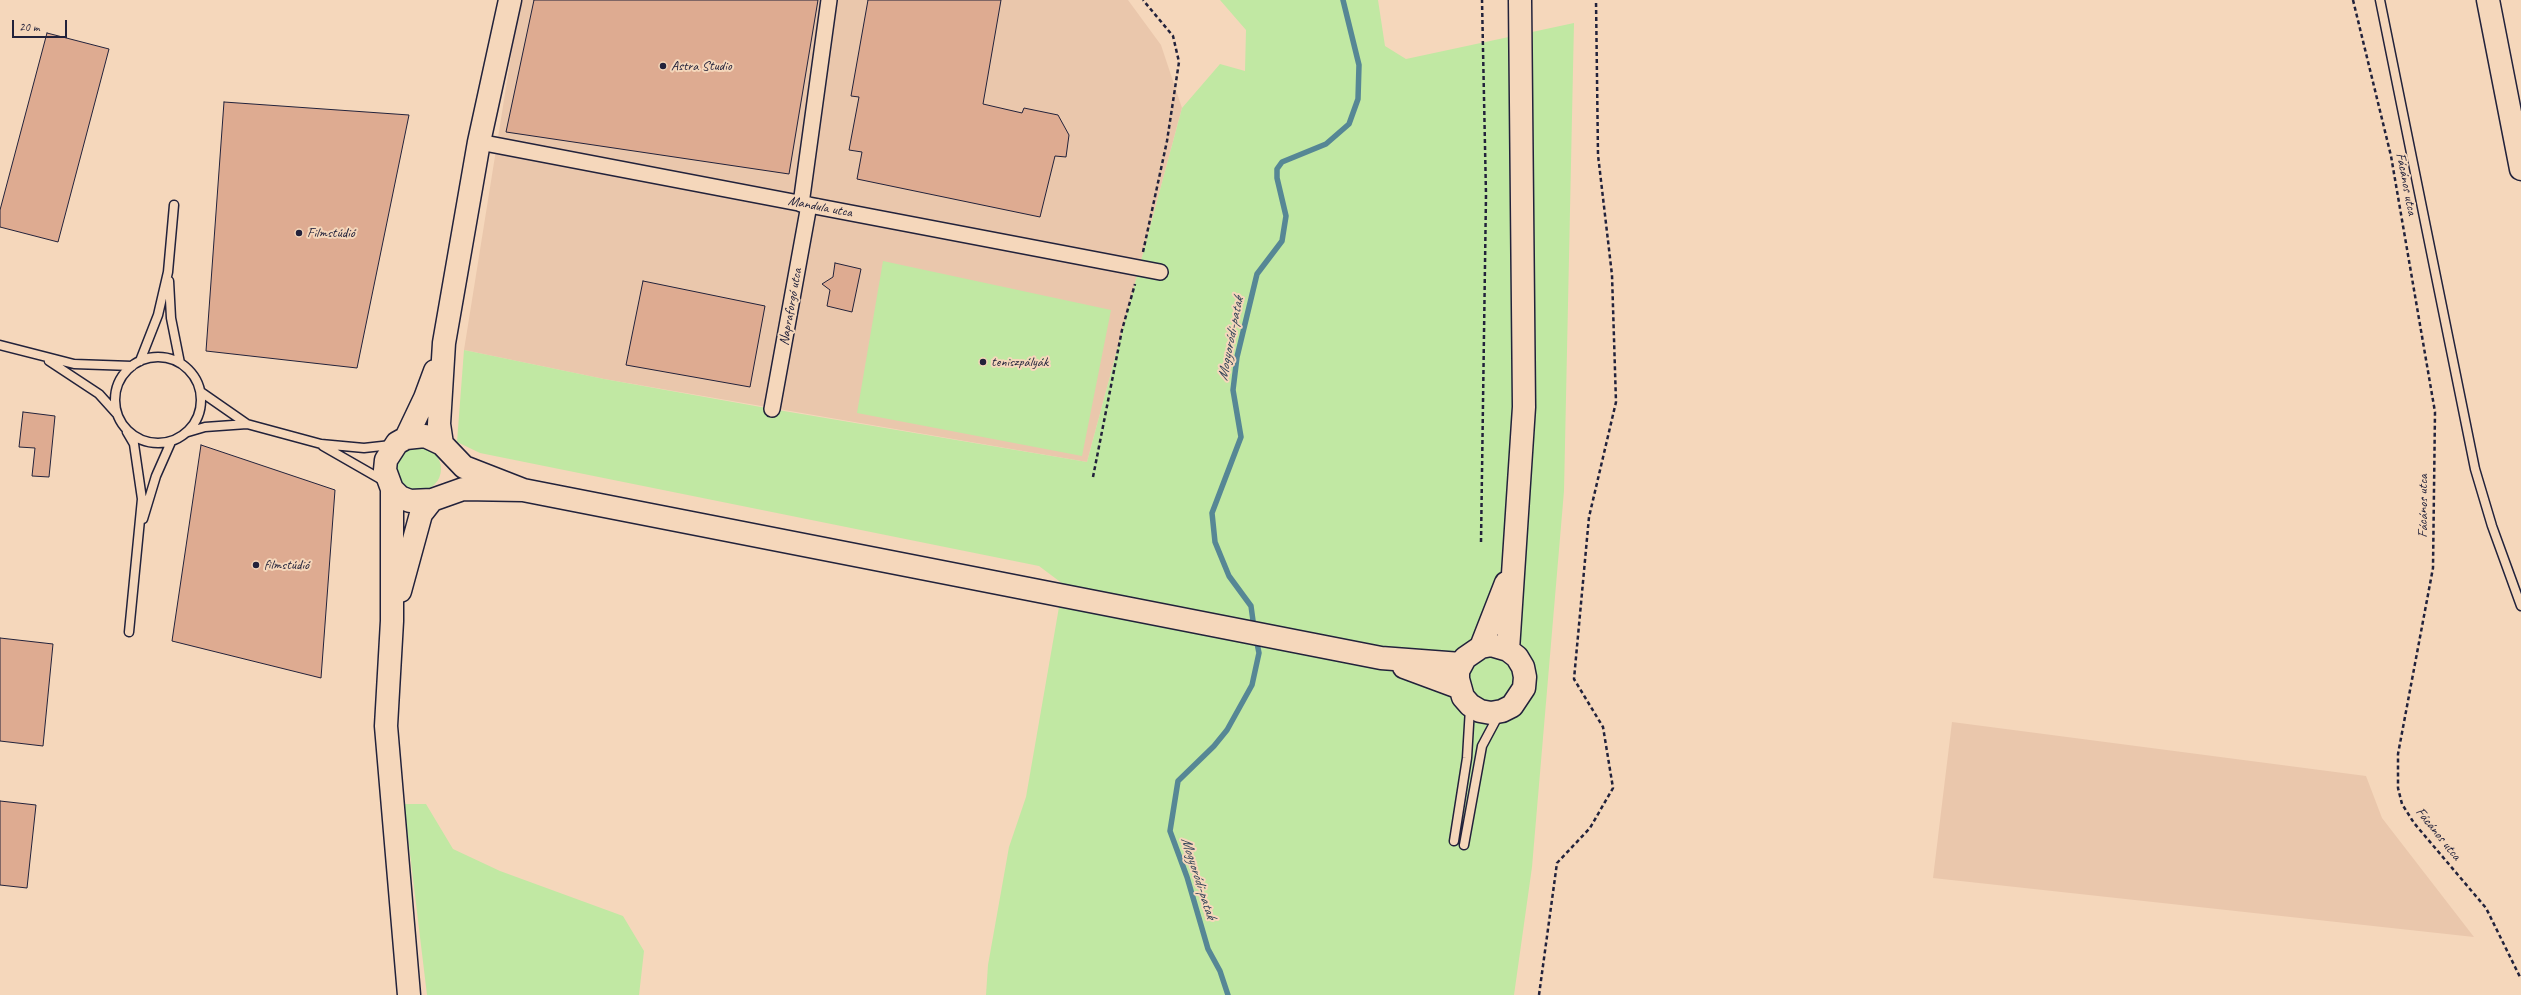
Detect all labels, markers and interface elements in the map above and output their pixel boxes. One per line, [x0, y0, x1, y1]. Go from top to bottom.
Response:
scale bar [14, 12, 69, 38]
text: 20 m [19, 19, 39, 35]
place label: Astra Studio [671, 58, 732, 74]
marker: Astra Studio [658, 61, 668, 71]
street label: Fácános utca [2392, 151, 2420, 217]
street label: Mandula utca [786, 193, 854, 221]
place label: Filmstúdió [307, 225, 355, 241]
marker: Filmstúdió [294, 228, 304, 238]
street label: Napraforgó utca [776, 267, 806, 347]
water label: Mogyoródi-patak [1214, 296, 1248, 382]
place label: teniszpályák [991, 354, 1048, 370]
marker: teniszpályák [978, 357, 988, 367]
street label: Fácános utca [2415, 474, 2431, 538]
place label: filmstúdió [264, 557, 309, 573]
marker: filmstúdió [251, 560, 261, 570]
street label: Fácános utca [2412, 804, 2464, 864]
water label: Mogyoródi-patak [1176, 835, 1220, 921]

